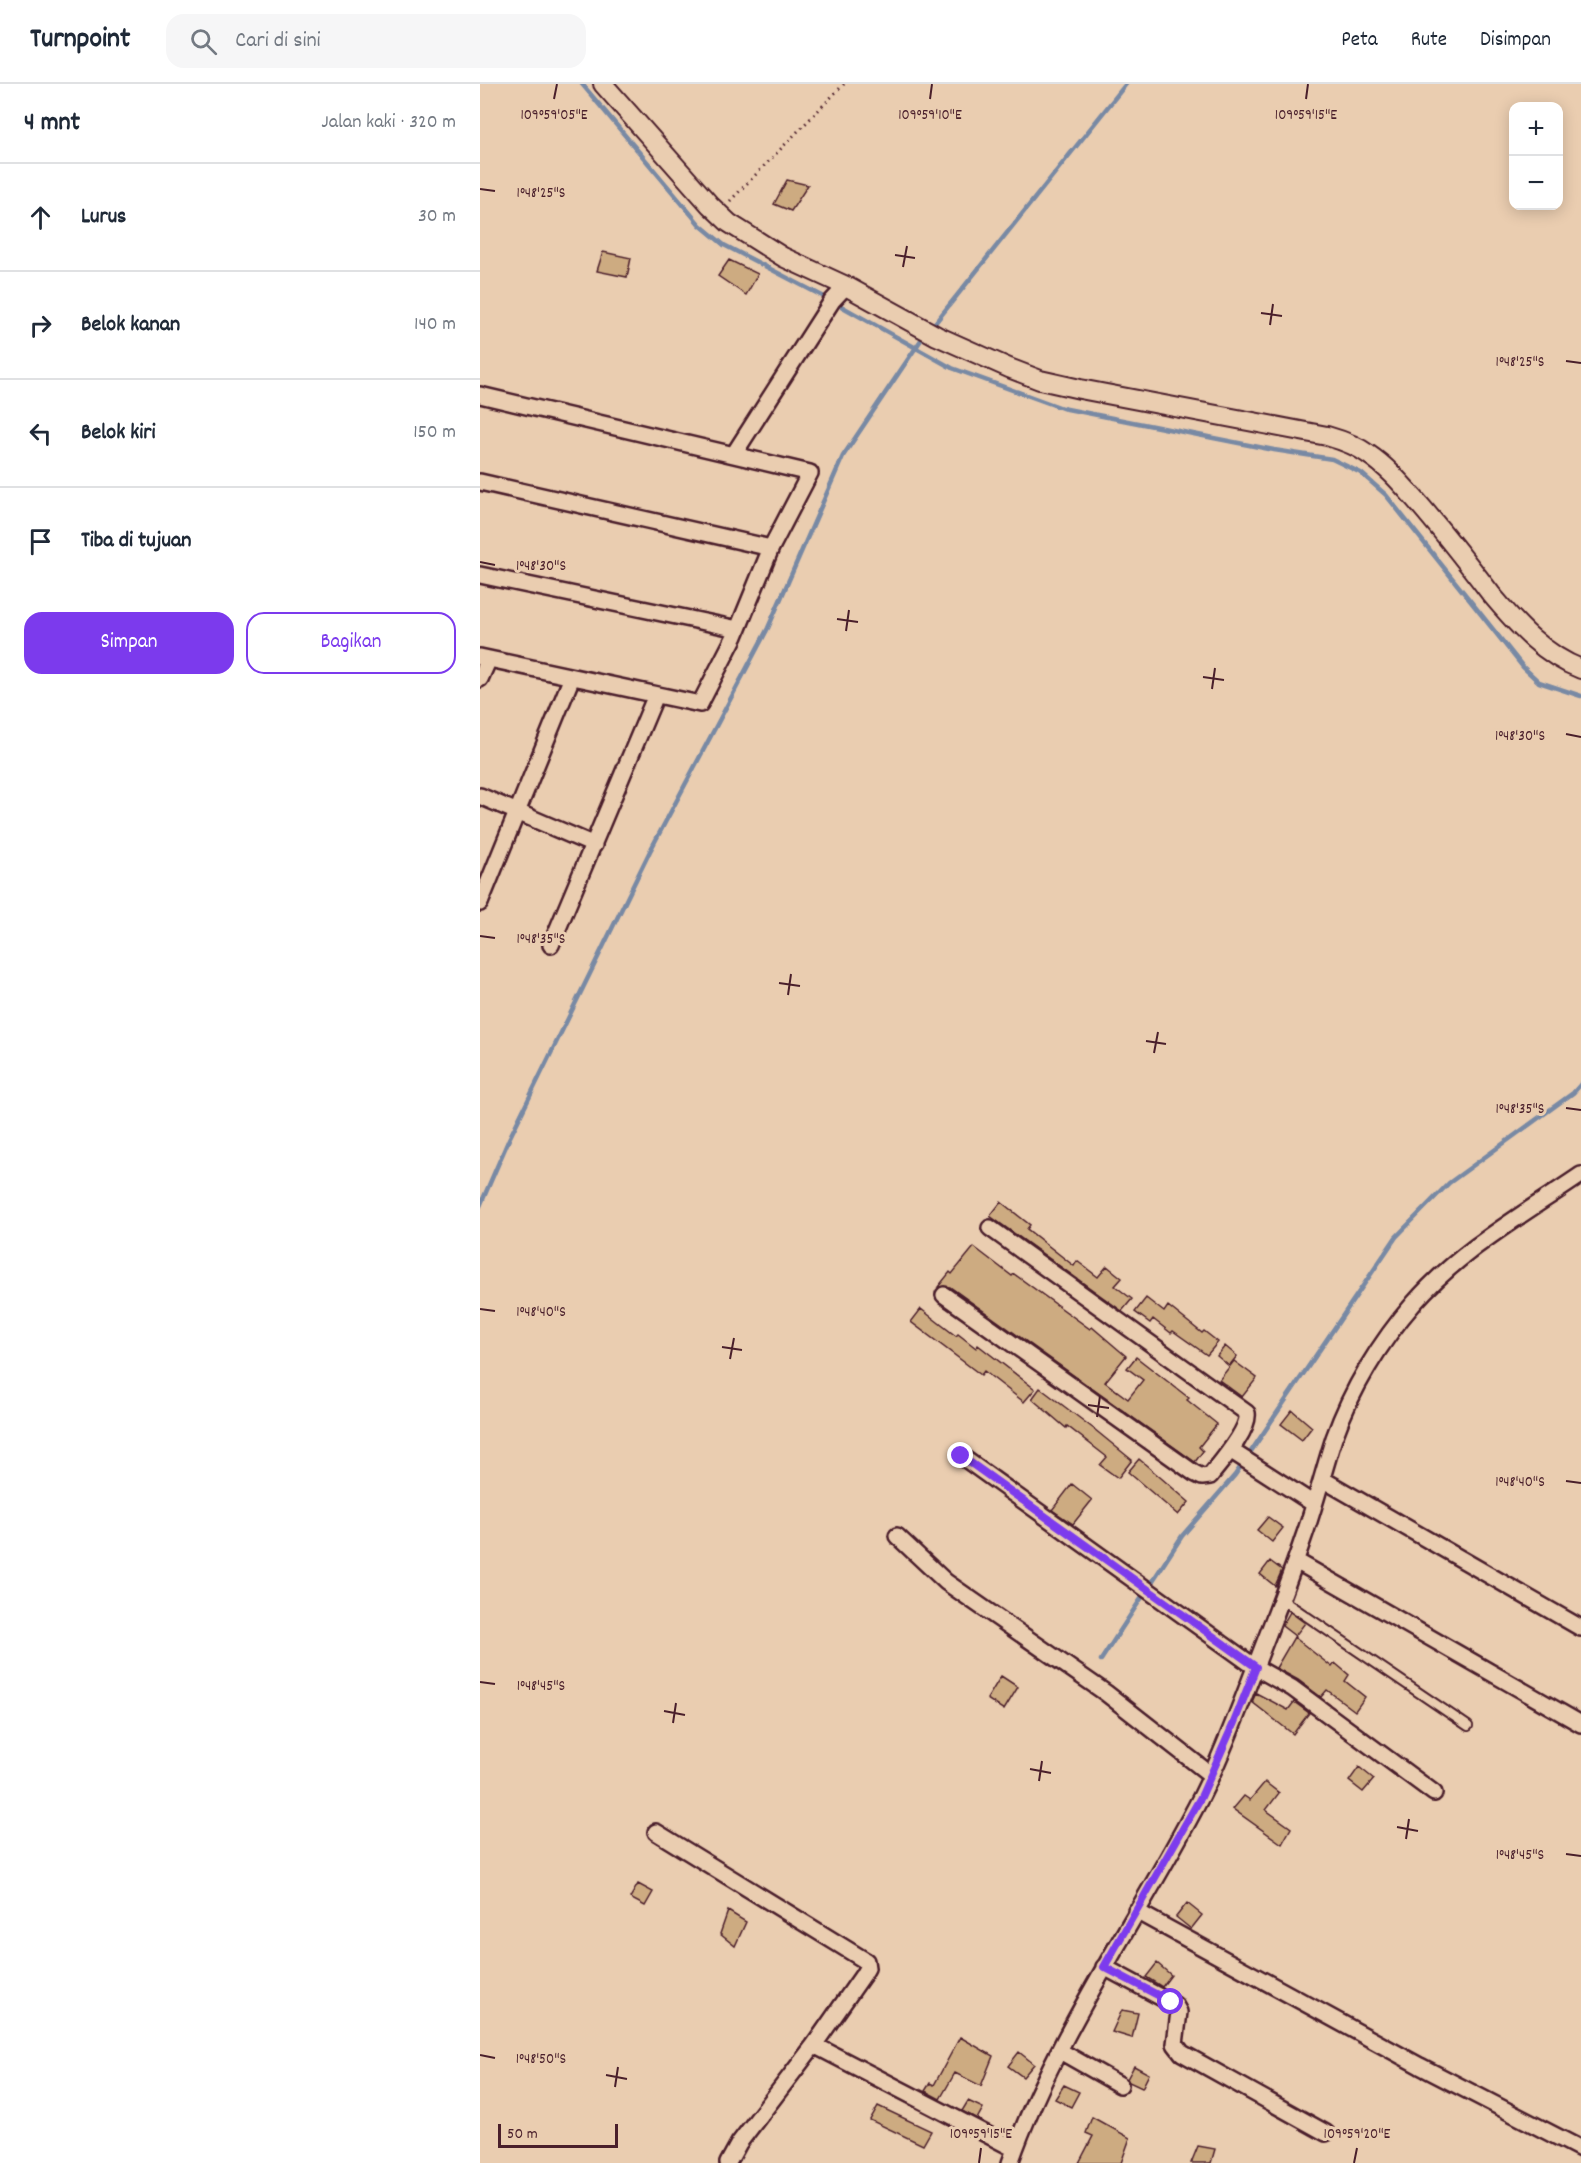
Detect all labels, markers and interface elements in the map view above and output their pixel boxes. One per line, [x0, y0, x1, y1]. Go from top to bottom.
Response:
search box [166, 14, 586, 68]
text: Turnpoint [30, 21, 130, 61]
icon: search [187, 25, 220, 58]
text: Cari di sini [235, 26, 321, 57]
text: Peta [1341, 26, 1378, 56]
text: Rute [1411, 26, 1447, 56]
text: Disimpan [1480, 26, 1551, 56]
map controls [1509, 102, 1563, 210]
button: + [1509, 102, 1563, 156]
text: 4 mnt [24, 105, 80, 142]
text: 109°59'05"E [520, 105, 588, 127]
text: 109°59'10"E [898, 105, 962, 127]
text: 109°59'15"E [1275, 105, 1337, 127]
text: Jalan kaki · 320 m [321, 109, 456, 137]
button: − [1509, 156, 1563, 210]
text: 1°48'25"S [517, 183, 565, 205]
icon: ahead [24, 201, 57, 234]
text: Lurus [81, 202, 126, 233]
text: 30 m [418, 203, 456, 231]
icon: right [24, 309, 57, 342]
text: Belok kanan [81, 310, 180, 341]
text: 140 m [414, 311, 456, 339]
text: 1°48'25"S [1496, 352, 1544, 374]
icon: left [24, 417, 57, 450]
text: Belok kiri [81, 418, 155, 449]
text: 150 m [413, 419, 456, 447]
icon: arrive [24, 525, 57, 558]
text: Tiba di tujuan [81, 526, 191, 557]
text: 1°48'30"S [516, 556, 566, 578]
button: Simpan [24, 612, 234, 674]
button: Bagikan [246, 612, 456, 674]
text: 1°48'30"S [1495, 726, 1545, 748]
text: 1°48'35"S [517, 929, 565, 951]
text: 1°48'35"S [1496, 1099, 1544, 1121]
text: 1°48'40"S [516, 1302, 566, 1324]
route end [947, 1442, 973, 1468]
text: 1°48'40"S [1495, 1472, 1545, 1494]
text: 1°48'45"S [517, 1676, 565, 1698]
text: 1°48'45"S [1496, 1845, 1544, 1867]
route start [1157, 1988, 1183, 2014]
text: 1°48'50"S [516, 2049, 566, 2071]
scale bar [498, 2121, 618, 2148]
text: 50 m [507, 2123, 538, 2146]
text: 109°59'15"E [950, 2124, 1012, 2146]
text: 109°59'20"E [1324, 2124, 1391, 2146]

